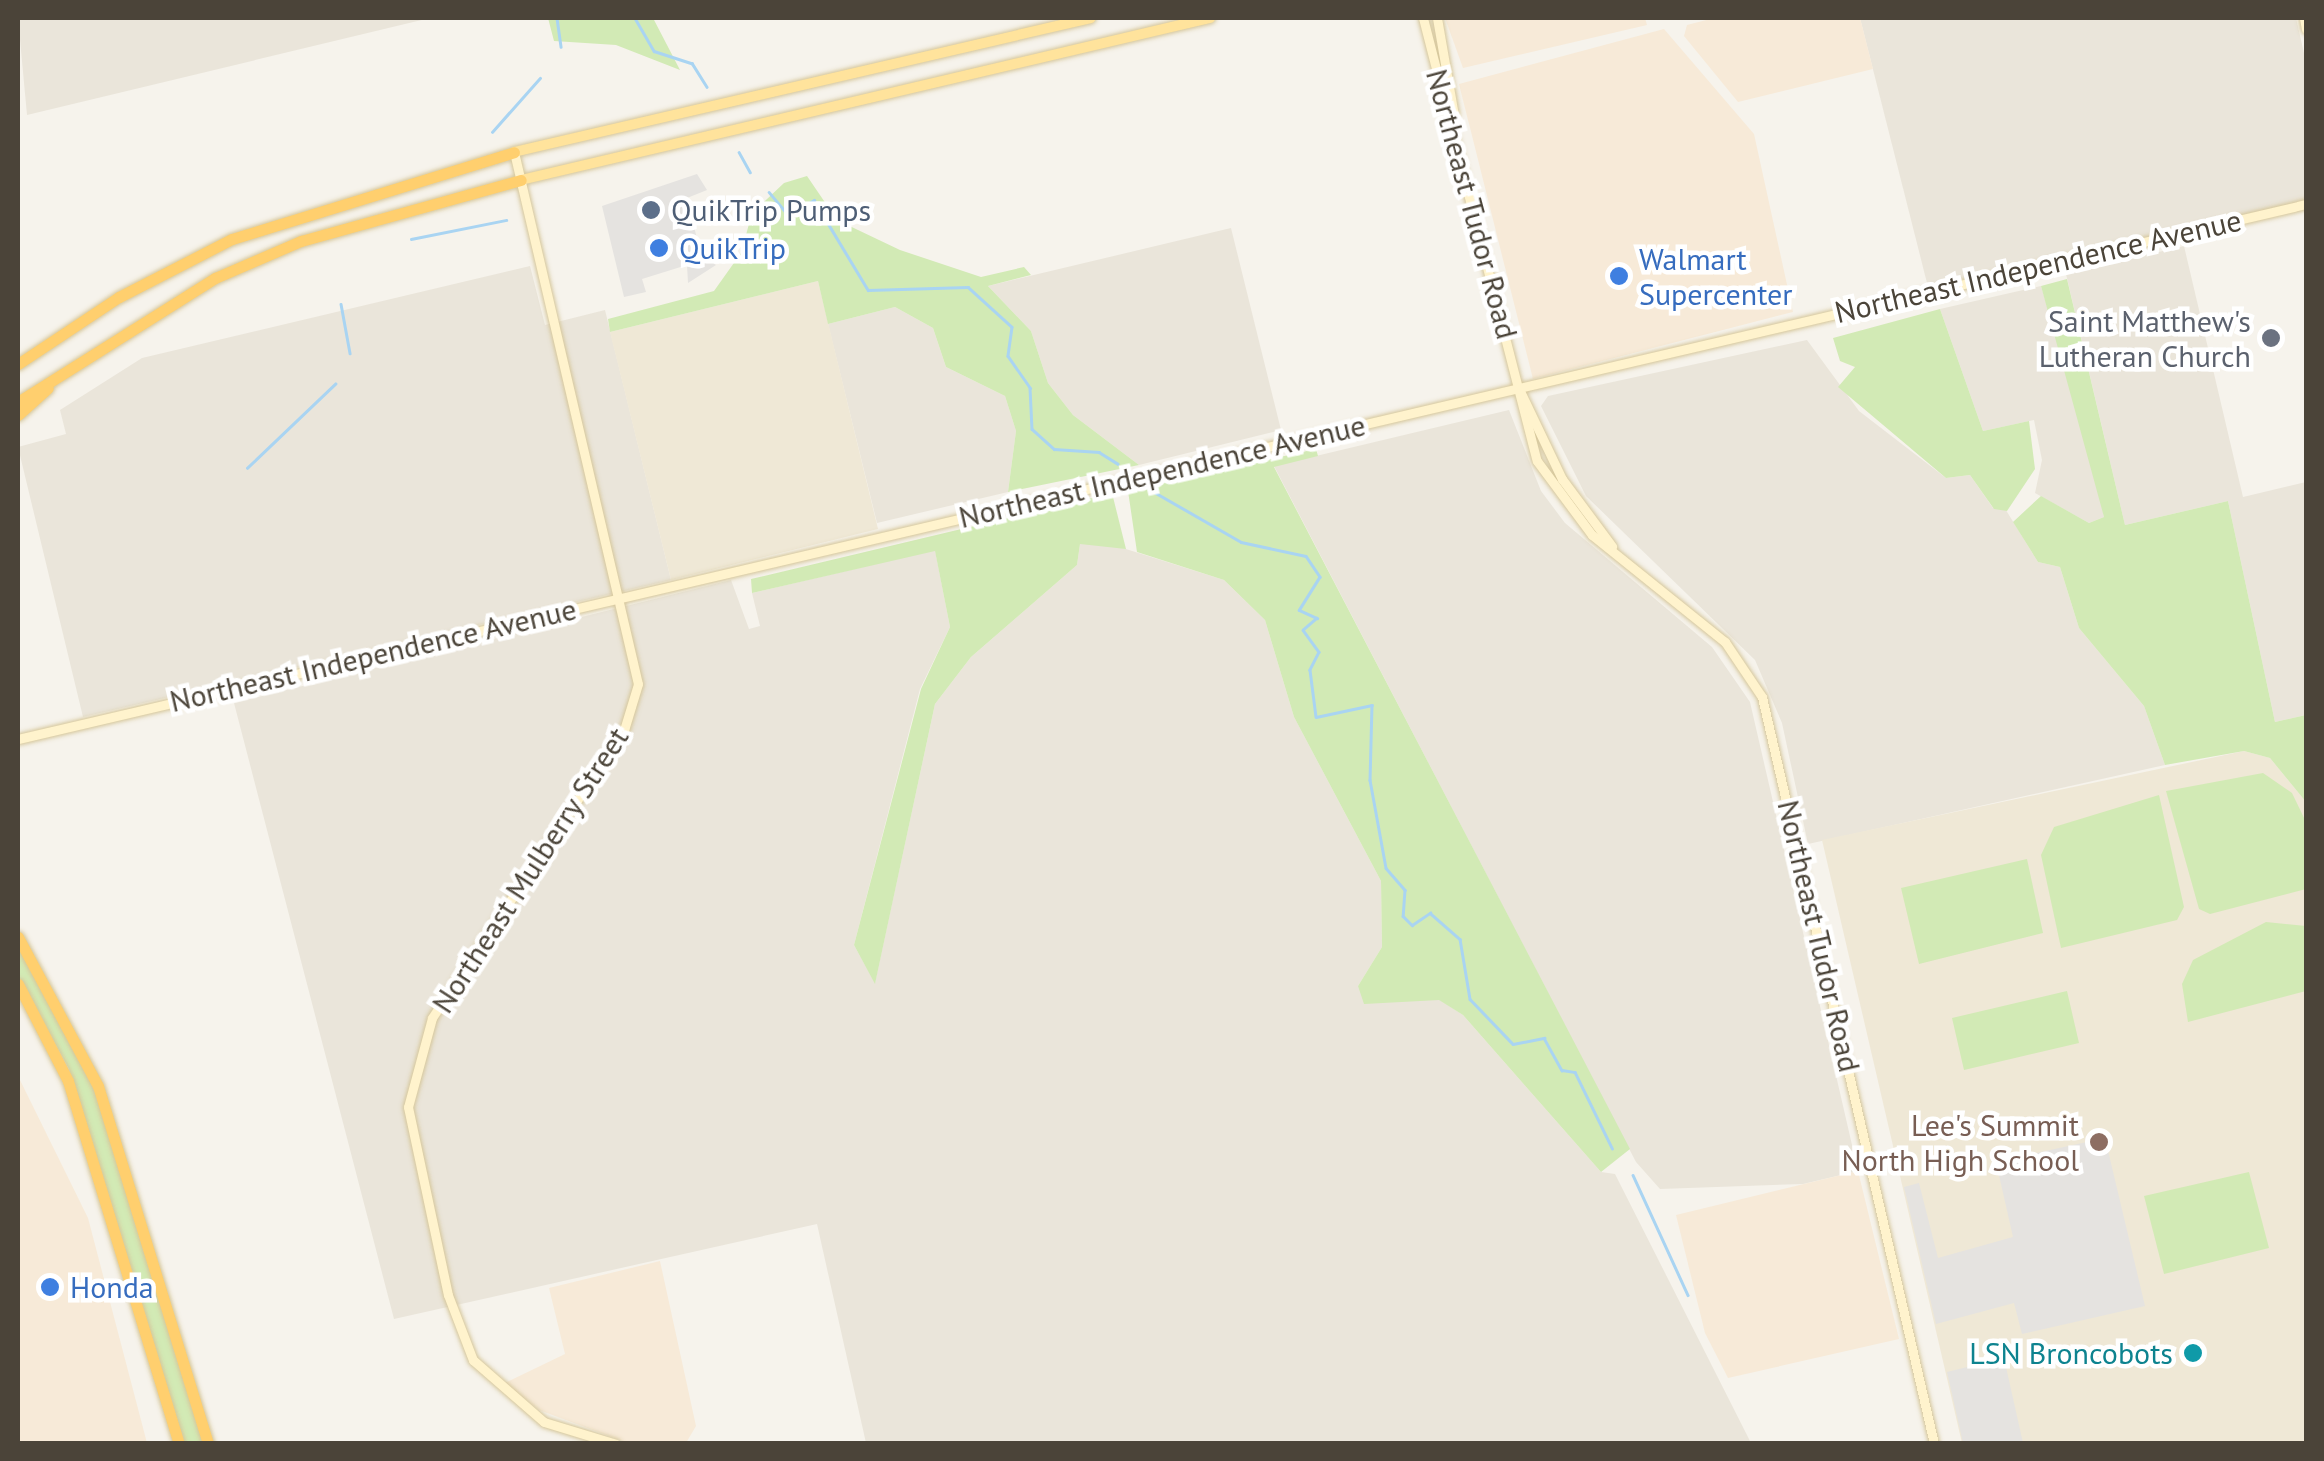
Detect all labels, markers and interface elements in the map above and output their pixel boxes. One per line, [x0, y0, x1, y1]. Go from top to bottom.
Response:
street label: Northeast Tudor Road [1419, 65, 1525, 343]
place label: QuikTrip Pumps [671, 192, 871, 228]
marker: QuikTrip Pumps [640, 199, 662, 221]
street label: Northeast Independence Avenue [1831, 202, 2245, 330]
place label: QuikTrip [679, 230, 786, 266]
marker: QuikTrip [648, 237, 670, 259]
place label: Walmart Supercenter [1639, 241, 1793, 312]
marker: Walmart Supercenter [1608, 265, 1630, 287]
place label: Saint Matthew's Lutheran Church [2039, 303, 2251, 374]
marker: Saint Matthew's Lutheran Church [2260, 327, 2282, 349]
street label: Northeast Independence Avenue [955, 407, 1369, 535]
street label: Northeast Independence Avenue [166, 591, 580, 719]
street label: Northeast Mulberry Street [424, 720, 636, 1020]
street label: Northeast Tudor Road [1770, 796, 1868, 1076]
place label: Lee's Summit North High School [1842, 1107, 2079, 1178]
marker: Lee's Summit North High School [2088, 1131, 2110, 1153]
place label: Honda [70, 1269, 154, 1305]
marker: Honda [39, 1276, 61, 1298]
place label: LSN Broncobots [1969, 1335, 2173, 1371]
marker: LSN Broncobots [2182, 1342, 2204, 1364]

